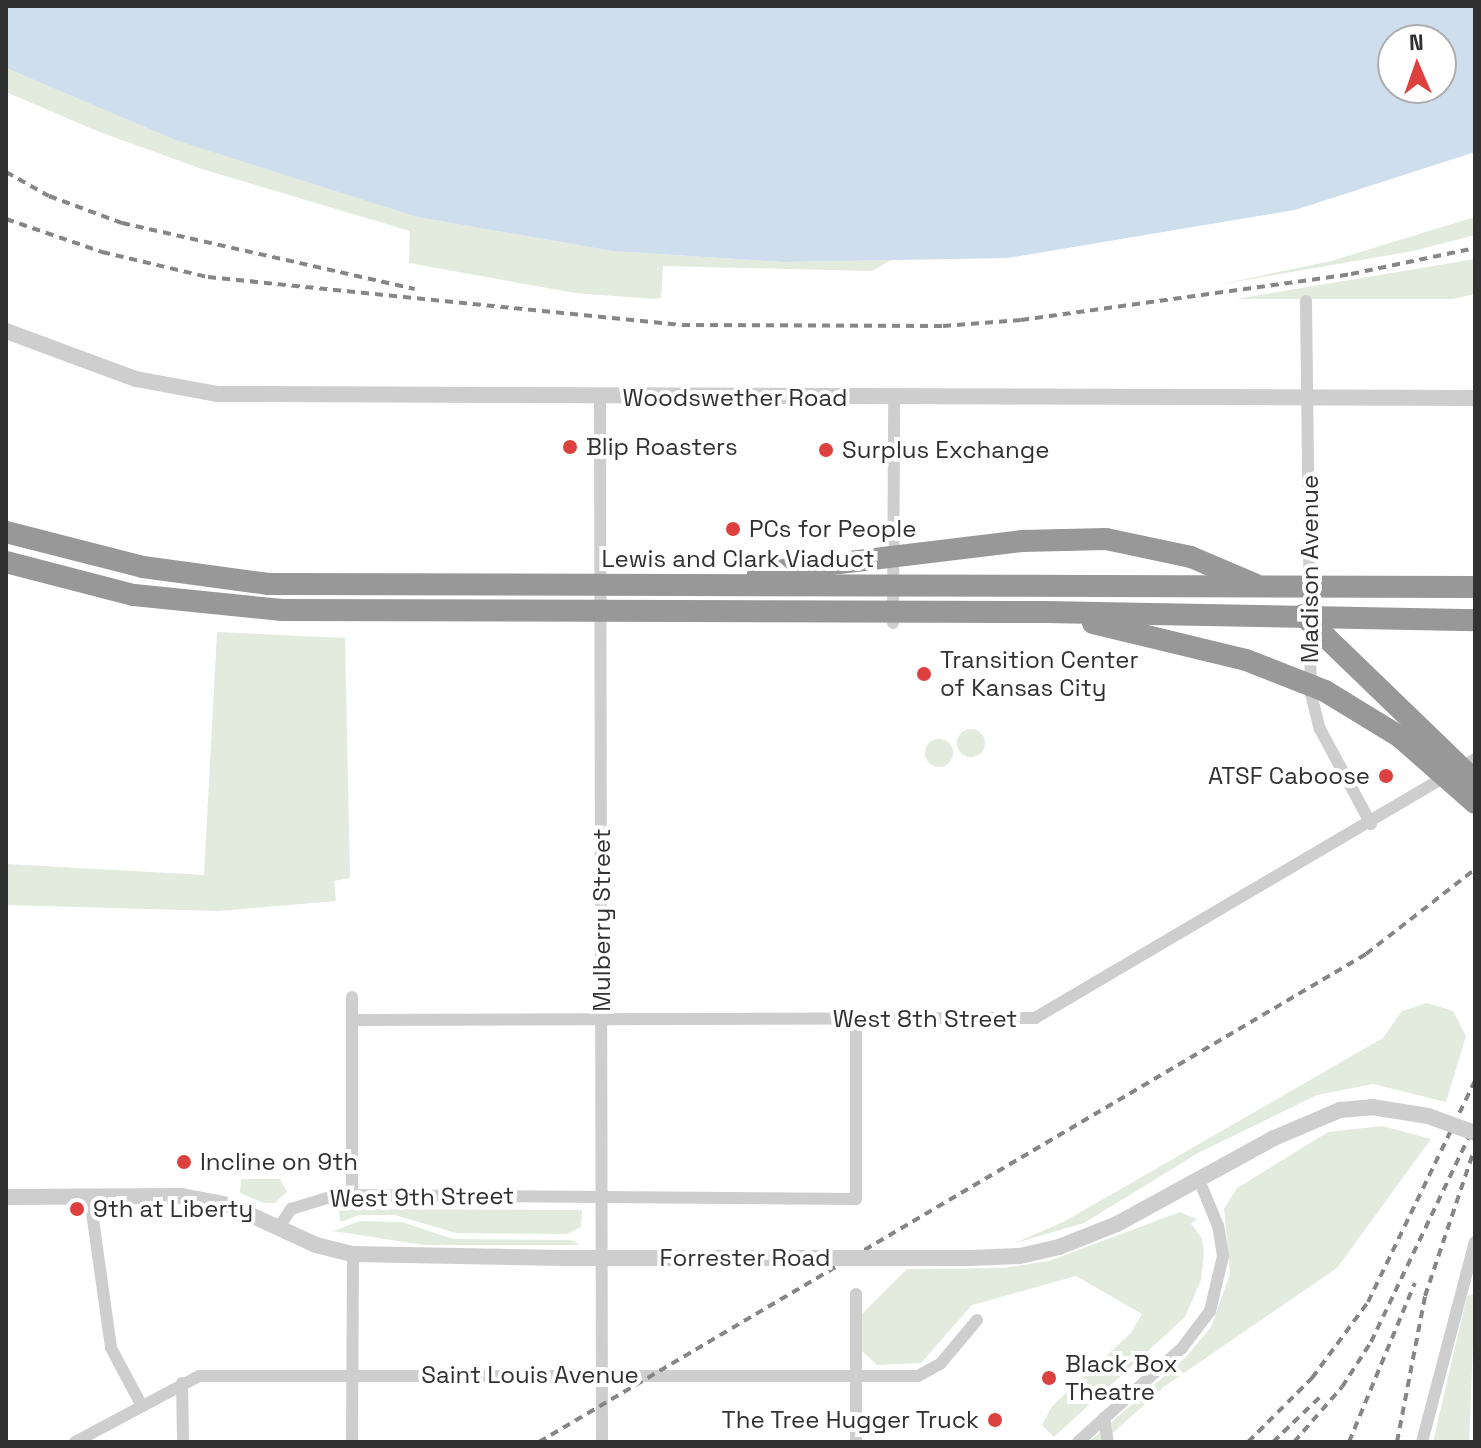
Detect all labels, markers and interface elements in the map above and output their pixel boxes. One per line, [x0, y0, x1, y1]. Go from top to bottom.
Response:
north arrow [1377, 24, 1457, 104]
text: N [1408, 28, 1424, 56]
street label: Woodswether Road [622, 384, 848, 412]
place label: Blip Roasters [586, 433, 738, 461]
place label: Surplus Exchange [842, 436, 1049, 464]
marker: Blip Roasters [561, 438, 579, 456]
marker: Surplus Exchange [817, 441, 835, 459]
street label: Madison Avenue [1296, 475, 1324, 663]
place label: PCs for People [749, 515, 916, 543]
marker: PCs for People [724, 520, 742, 538]
street label: Lewis and Clark Viaduct [601, 545, 875, 573]
place label: Transition Center of Kansas City [940, 646, 1138, 702]
marker: Transition Center of Kansas City [915, 665, 933, 683]
place label: ATSF Caboose [1208, 762, 1370, 790]
marker: ATSF Caboose [1377, 767, 1395, 785]
street label: Mulberry Street [588, 828, 616, 1012]
street label: West 8th Street [833, 1005, 1017, 1033]
place label: Incline on 9th [200, 1148, 358, 1176]
marker: Incline on 9th [175, 1153, 193, 1171]
street label: West 9th Street [330, 1181, 514, 1213]
place label: 9th at Liberty [93, 1195, 253, 1223]
marker: 9th at Liberty [68, 1200, 86, 1218]
street label: Forrester Road [660, 1244, 830, 1272]
place label: Black Box Theatre [1065, 1350, 1178, 1406]
street label: Saint Louis Avenue [421, 1361, 639, 1389]
marker: Black Box Theatre [1040, 1369, 1058, 1387]
place label: The Tree Hugger Truck [720, 1406, 979, 1434]
marker: The Tree Hugger Truck [986, 1411, 1004, 1429]

